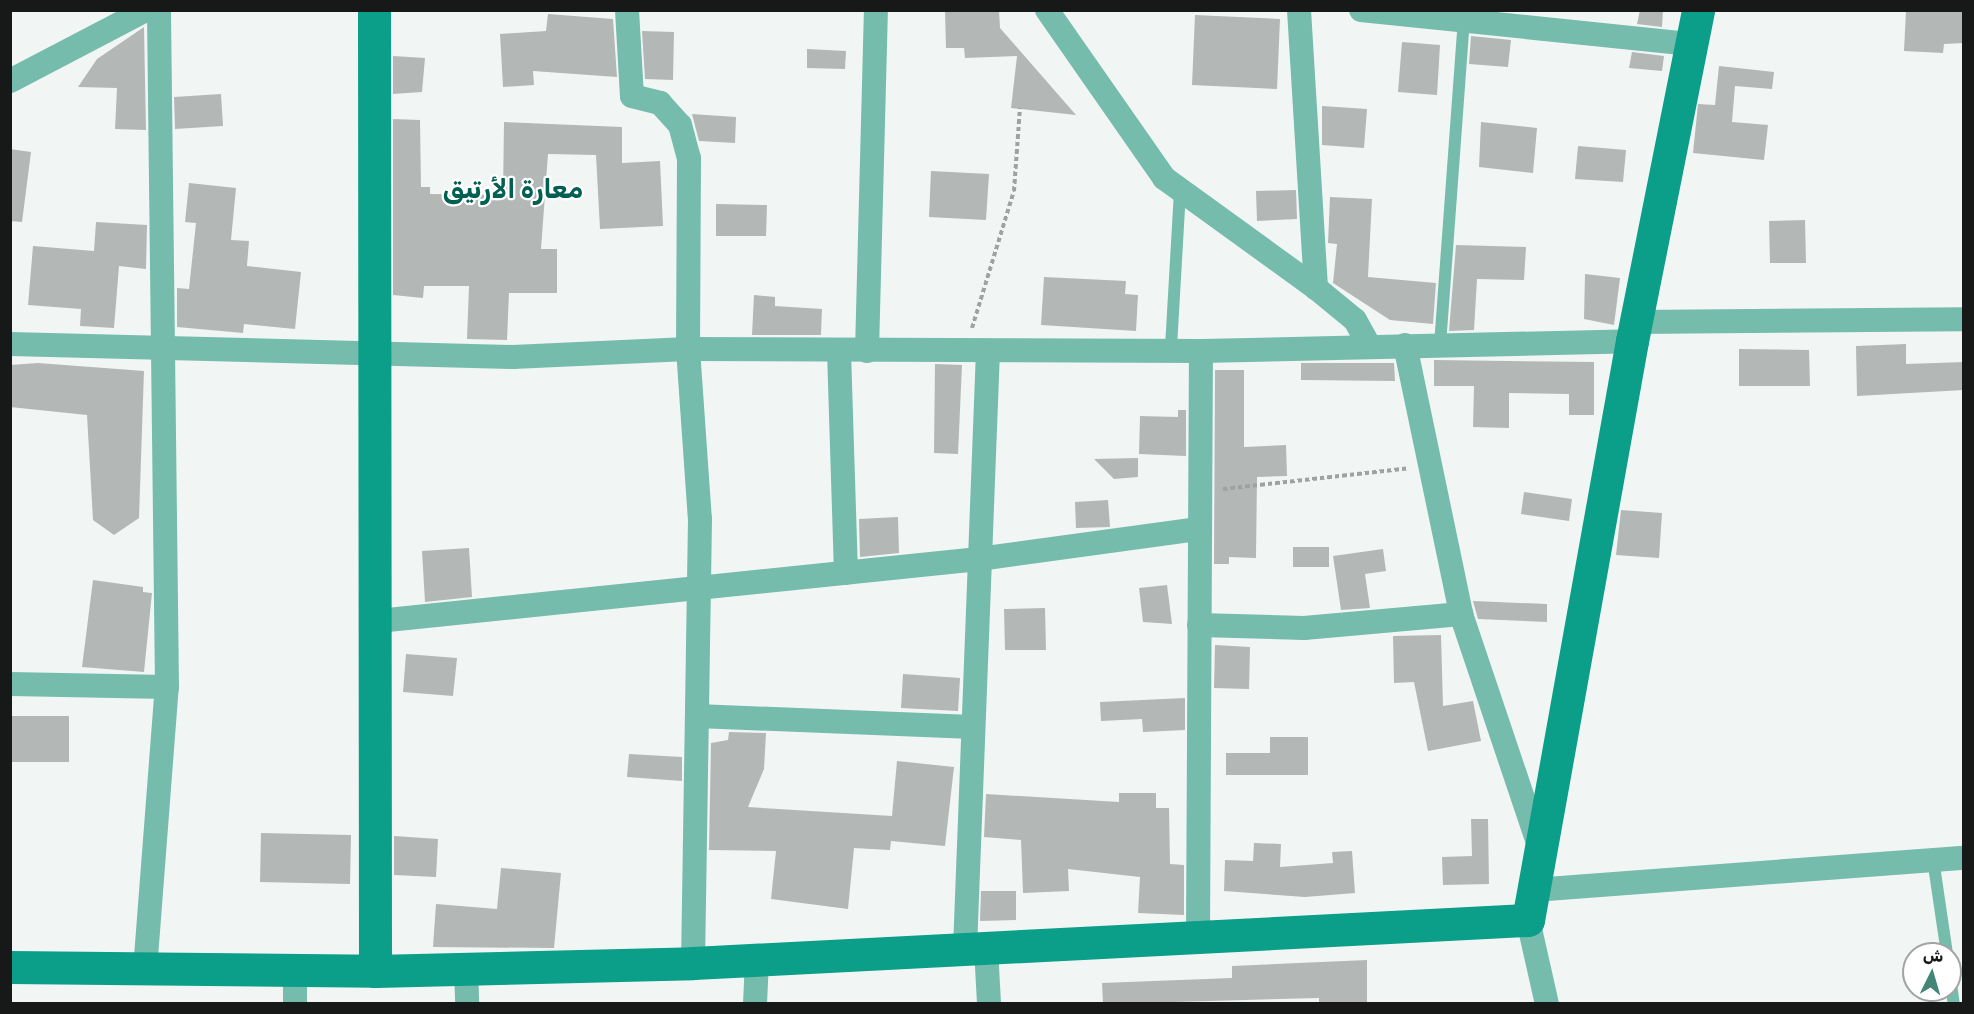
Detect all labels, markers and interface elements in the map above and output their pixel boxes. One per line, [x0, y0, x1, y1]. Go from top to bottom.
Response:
district label: معارة الأرتيق [443, 174, 583, 206]
north arrow [1902, 942, 1962, 1002]
text: ش [1923, 945, 1944, 966]

